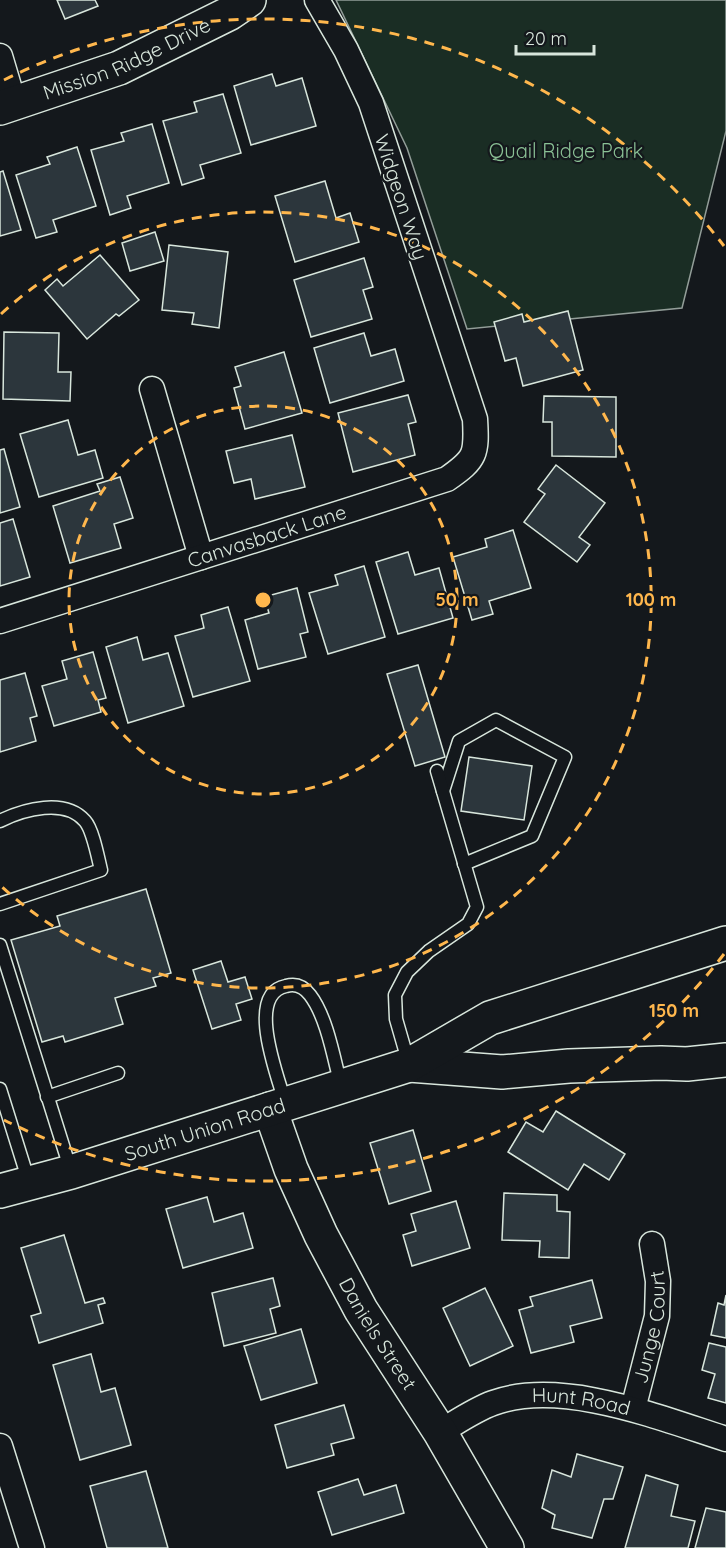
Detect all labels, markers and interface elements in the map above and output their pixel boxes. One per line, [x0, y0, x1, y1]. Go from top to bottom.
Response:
street label: Mission Ridge Drive [40, 12, 214, 105]
scale bar [516, 18, 594, 56]
text: 20 m [525, 27, 567, 50]
street label: Widgeon Way [369, 131, 434, 263]
park label: Quail Ridge Park [489, 138, 643, 163]
street label: Canvasback Lane [184, 499, 349, 573]
text: 50 m [435, 588, 479, 611]
text: 100 m [626, 588, 676, 611]
centre of rings [253, 590, 273, 610]
text: 150 m [649, 999, 699, 1022]
street label: South Union Road [121, 1092, 288, 1166]
street label: Junge Court [627, 1269, 670, 1386]
street label: Daniels Street [334, 1273, 423, 1395]
street label: Hunt Road [532, 1382, 633, 1420]

